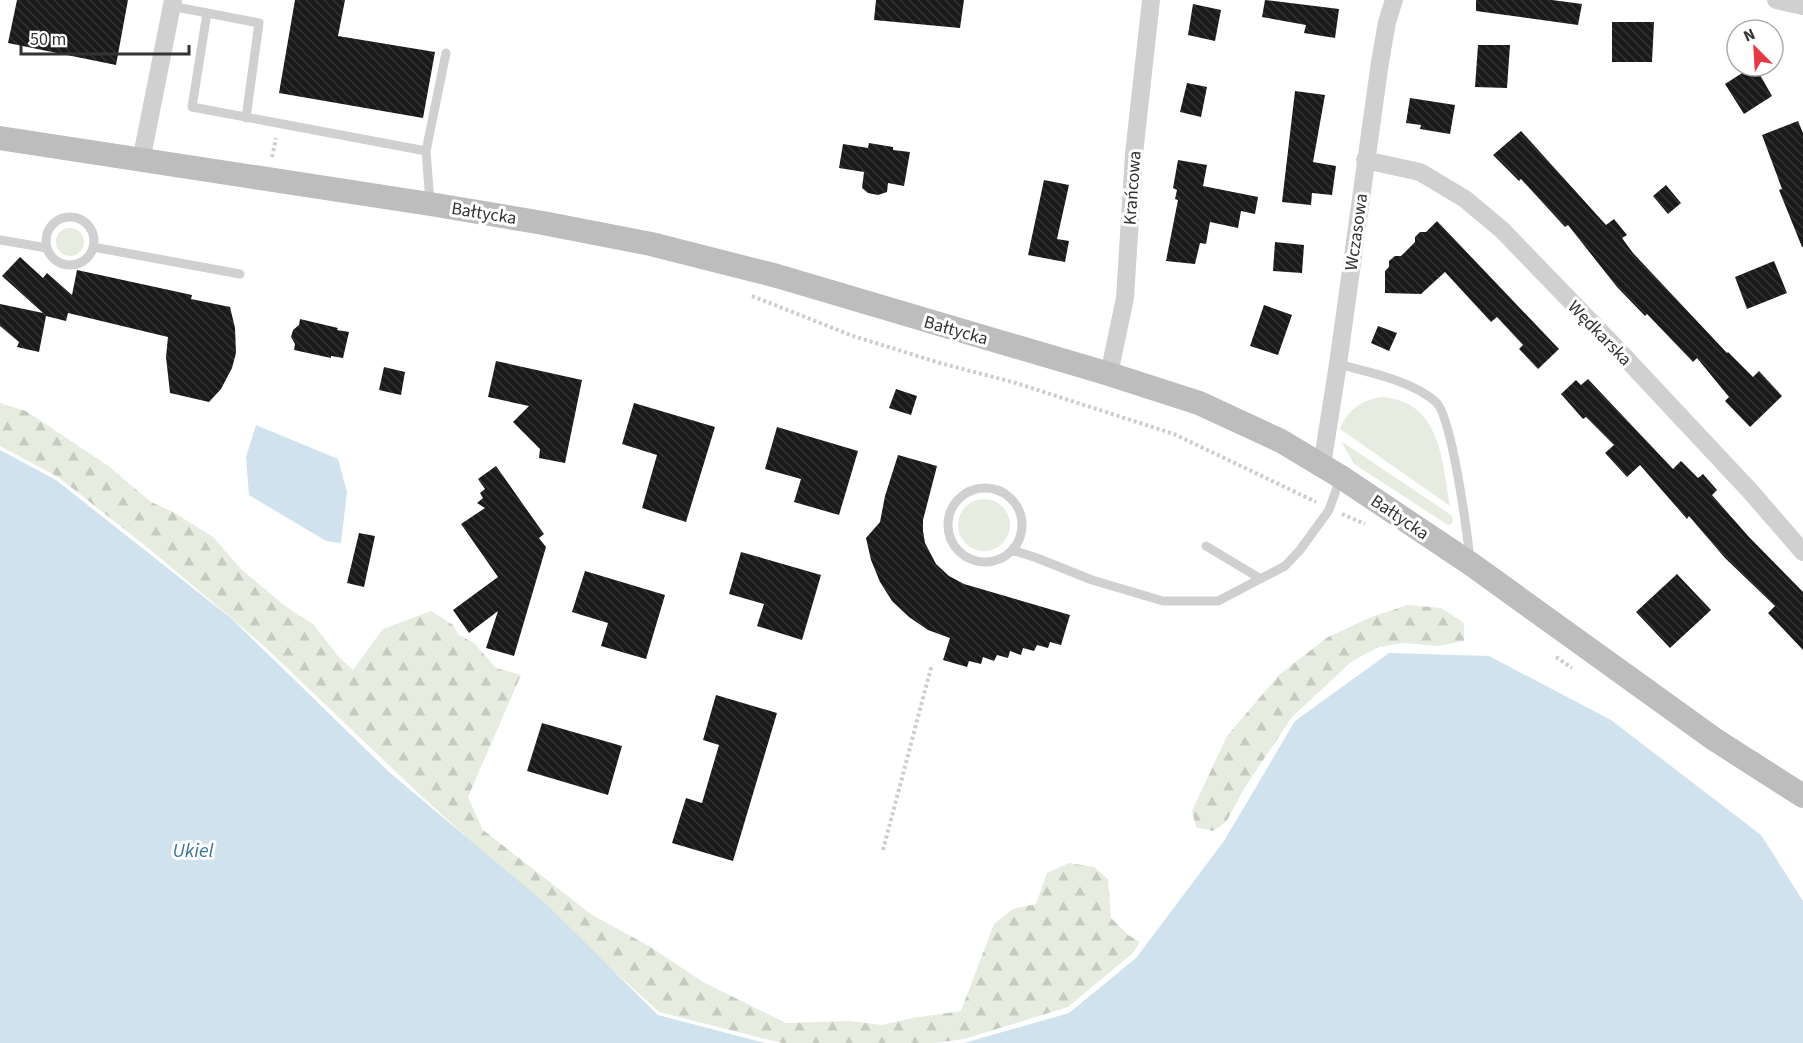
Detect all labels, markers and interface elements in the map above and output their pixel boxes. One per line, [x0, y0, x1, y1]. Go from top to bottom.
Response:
scale bar [21, 18, 189, 56]
north arrow [1725, 18, 1785, 78]
text: N [1740, 23, 1759, 47]
text: 50 m [30, 27, 66, 52]
street label: Krańcowa [1117, 150, 1148, 226]
street label: Wczasowa [1339, 192, 1374, 272]
street label: Bałtycka [450, 196, 518, 231]
street label: Wędkarska [1562, 295, 1637, 372]
street label: Bałtycka [921, 309, 991, 352]
street label: Bałtycka [1366, 489, 1434, 546]
water label: Ukiel [172, 837, 214, 865]

